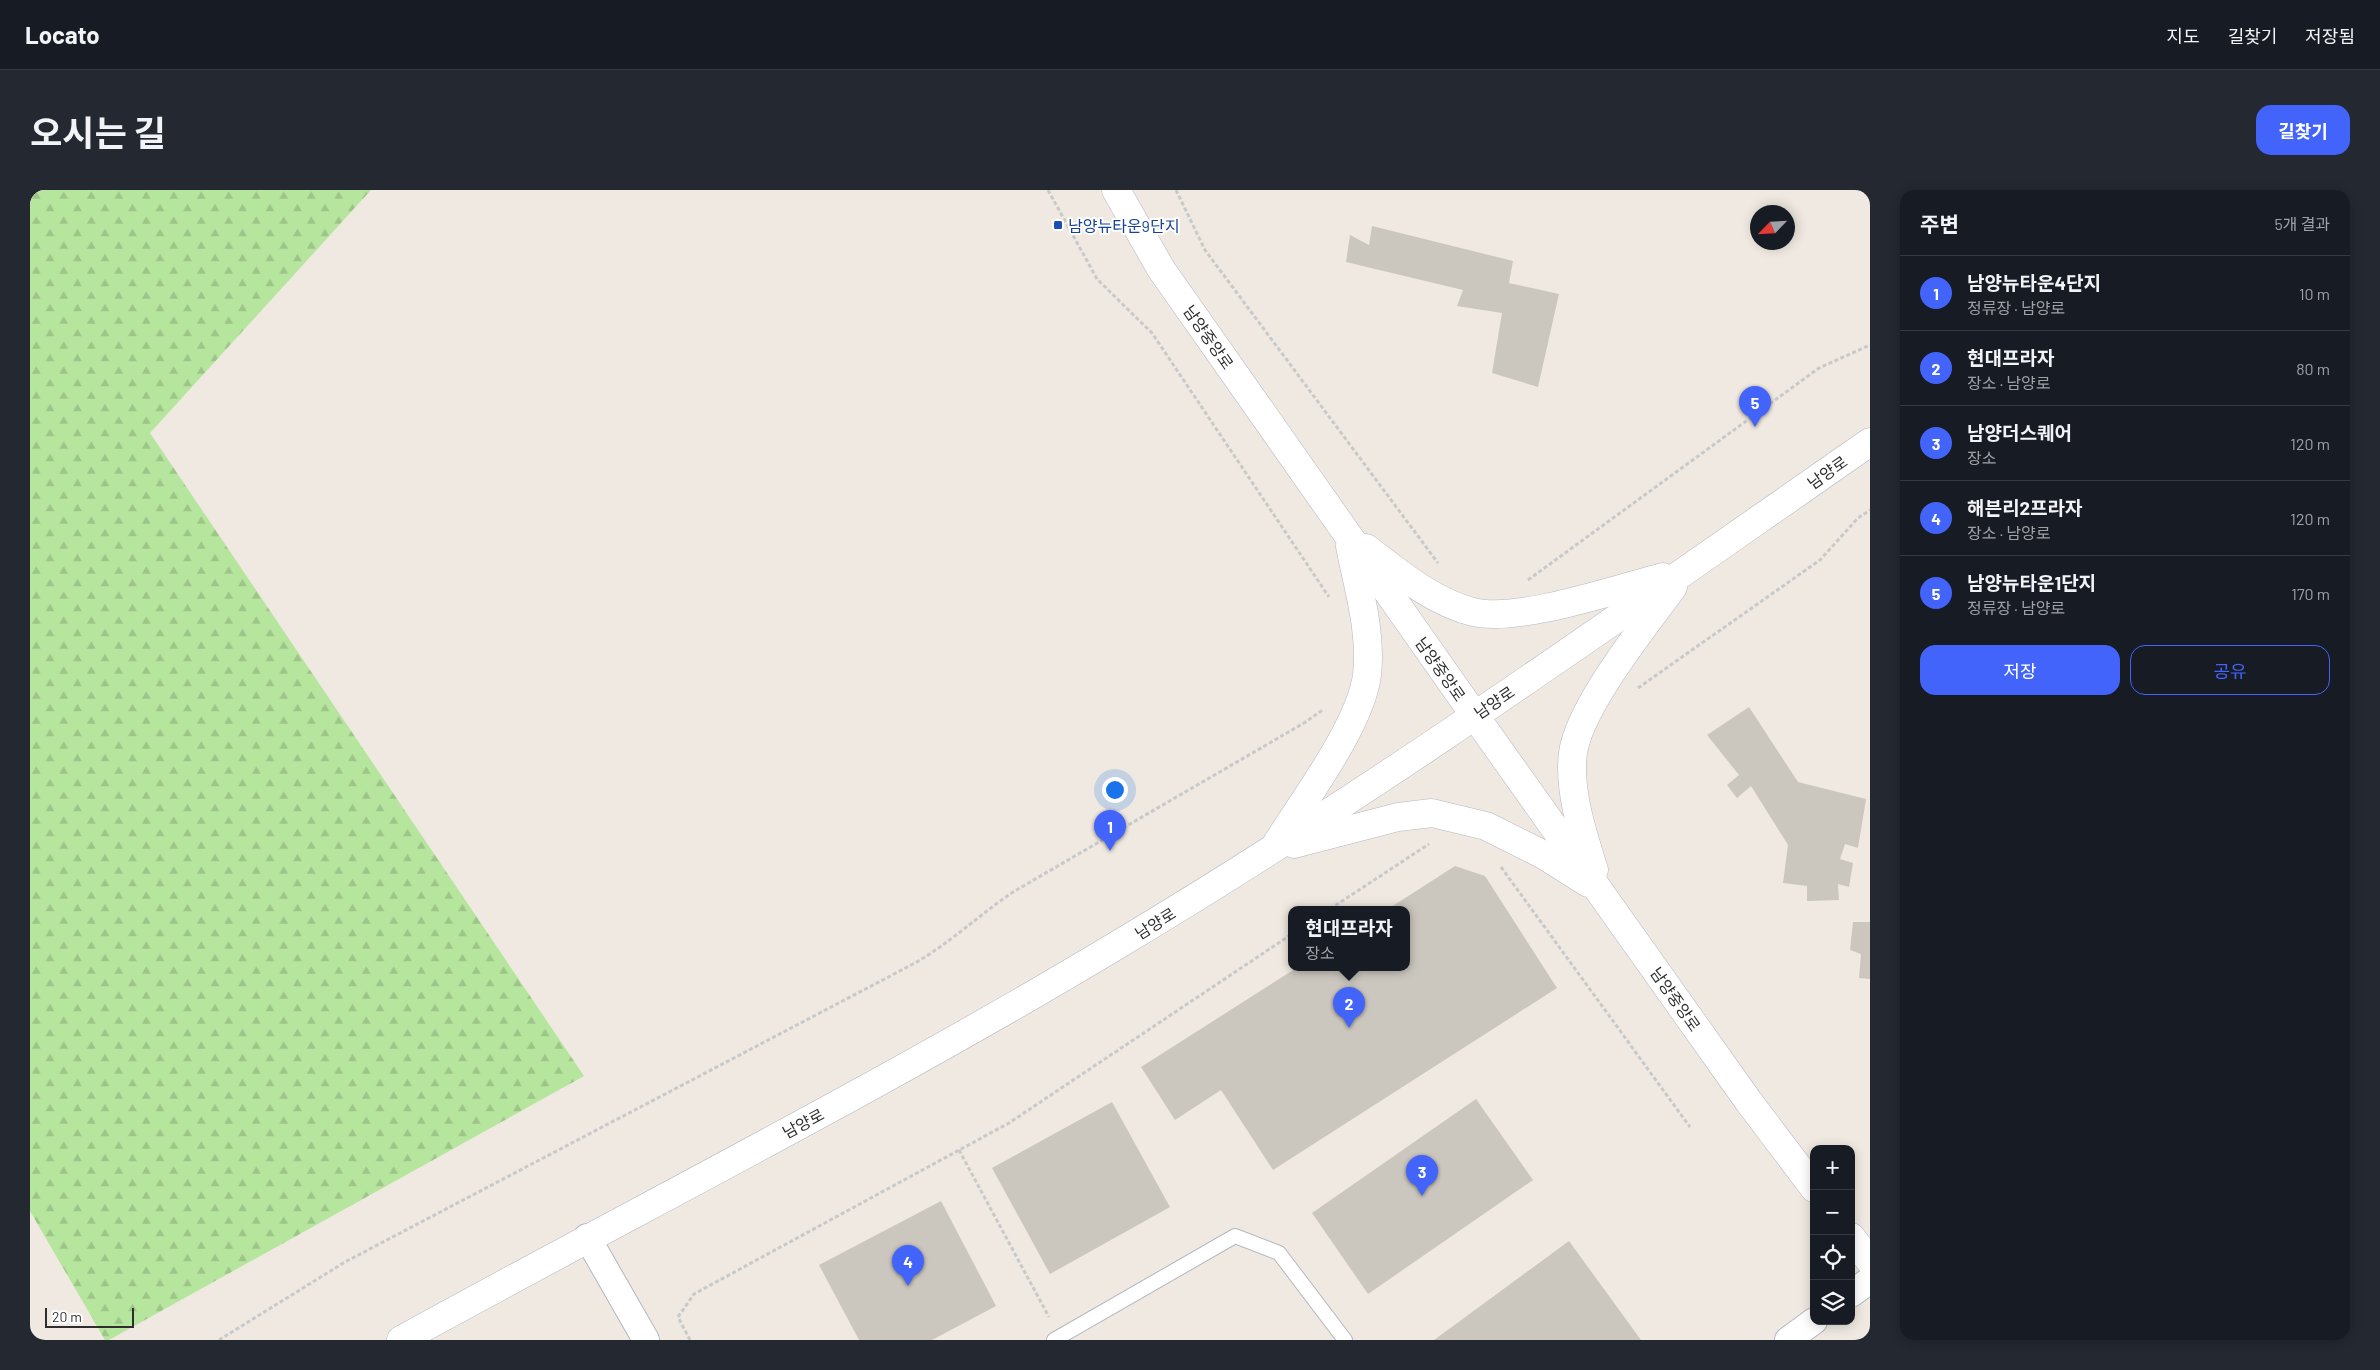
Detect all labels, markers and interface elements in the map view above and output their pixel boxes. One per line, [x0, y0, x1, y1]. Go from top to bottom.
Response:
text: Locato [25, 20, 100, 49]
text: 지도 [2167, 25, 2200, 47]
text: 길찾기 [2228, 25, 2277, 47]
text: 저장됨 [2305, 25, 2355, 47]
button: 길찾기 [2256, 105, 2350, 155]
text: 오시는 길 [30, 111, 166, 153]
north arrow [1750, 205, 1795, 250]
text: 주변 [1920, 211, 1959, 236]
text: 5개 결과 [2274, 214, 2330, 233]
place label: 남양뉴타운9단지 [1068, 216, 1179, 235]
marker: 남양뉴타운9단지 [1052, 219, 1064, 231]
text: 남양뉴타운4단지 [1967, 271, 2101, 294]
text: 1 [1933, 284, 1939, 303]
text: 10 m [2299, 284, 2330, 303]
text: 정류장 · 남양로 [1967, 298, 2065, 317]
street label: 남양중앙로 [1180, 301, 1238, 373]
text: 현대프라자 [1967, 346, 2054, 369]
text: 2 [1932, 359, 1940, 378]
text: 80 m [2296, 359, 2330, 378]
text: 장소 · 남양로 [1967, 373, 2050, 392]
pin: 5 [1739, 386, 1771, 427]
text: 남양더스퀘어 [1967, 421, 2072, 444]
text: 3 [1932, 434, 1940, 453]
text: 120 m [2290, 434, 2330, 453]
text: 장소 [1967, 448, 1996, 467]
street label: 남양로 [1803, 451, 1851, 492]
text: 해븐리2프라자 [1967, 496, 2083, 519]
text: 4 [1931, 509, 1941, 528]
text: 120 m [2290, 509, 2330, 528]
text: 장소 · 남양로 [1967, 523, 2050, 542]
text: 남양뉴타운1단지 [1967, 571, 2096, 594]
text: 5 [1932, 584, 1940, 603]
text: 170 m [2291, 584, 2330, 603]
text: 정류장 · 남양로 [1967, 598, 2065, 617]
street label: 남양중앙로 [1412, 633, 1470, 705]
button: 저장 [1920, 645, 2120, 695]
button: 공유 [2130, 645, 2330, 695]
street label: 남양로 [1470, 682, 1518, 722]
your location [1102, 777, 1128, 803]
pin: 1 [1094, 810, 1126, 851]
street label: 남양로 [1131, 903, 1179, 943]
popup [1288, 906, 1410, 971]
text: 현대프라자 [1305, 916, 1393, 939]
text: 장소 [1305, 943, 1335, 962]
street label: 남양중앙로 [1647, 963, 1705, 1035]
pin: 2 [1333, 987, 1365, 1028]
street label: 남양로 [779, 1104, 827, 1142]
map controls [1810, 1145, 1855, 1325]
button: + [1810, 1145, 1855, 1190]
pin: 3 [1406, 1155, 1438, 1196]
button: − [1810, 1190, 1855, 1235]
button: locate [1810, 1235, 1855, 1280]
pin: 4 [892, 1245, 924, 1286]
button: layers [1810, 1280, 1855, 1325]
scale bar [45, 1305, 134, 1328]
text: 20 m [52, 1308, 82, 1325]

